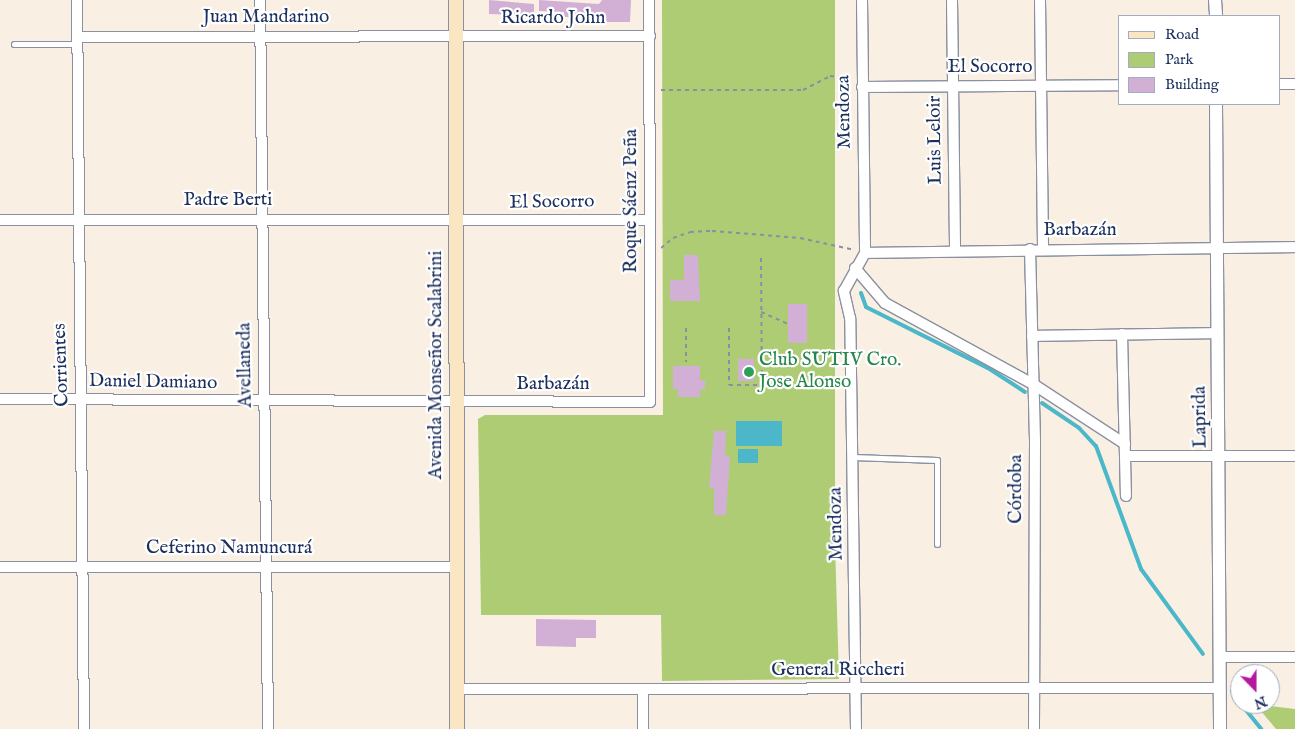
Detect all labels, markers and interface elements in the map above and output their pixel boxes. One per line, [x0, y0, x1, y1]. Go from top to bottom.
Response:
street label: Juan Mandarino [203, 7, 329, 29]
street label: Ricardo John [501, 8, 605, 30]
legend [1118, 15, 1280, 105]
text: Road [1165, 25, 1199, 44]
text: Park [1165, 50, 1194, 69]
street label: El Socorro [947, 57, 1033, 79]
street label: Mendoza [833, 75, 857, 149]
text: Building [1165, 75, 1219, 94]
street label: Luis Leloir [924, 95, 948, 185]
street label: Roque Sáenz Peña [621, 129, 643, 273]
street label: Padre Berti [184, 190, 272, 212]
street label: El Socorro [509, 191, 595, 215]
street label: Barbazán [1043, 220, 1117, 242]
street label: Avenida Monseñor Scalabrini [426, 251, 448, 479]
street label: Avellaneda [234, 322, 258, 408]
street label: Corrientes [49, 323, 75, 407]
place label: Club SUTIV Cro. Jose Alonso [759, 350, 901, 394]
marker: Club SUTIV Cro. Jose Alonso [743, 366, 755, 378]
street label: Daniel Damiano [89, 370, 217, 396]
street label: Barbazán [516, 374, 590, 396]
street label: Laprida [1189, 386, 1213, 448]
street label: Córdoba [1006, 454, 1028, 524]
street label: Mendoza [825, 487, 849, 561]
street label: Ceferino Namuncurá [146, 538, 312, 560]
street label: General Riccheri [771, 660, 905, 682]
north arrow [1230, 664, 1280, 714]
text: N [1251, 691, 1269, 713]

